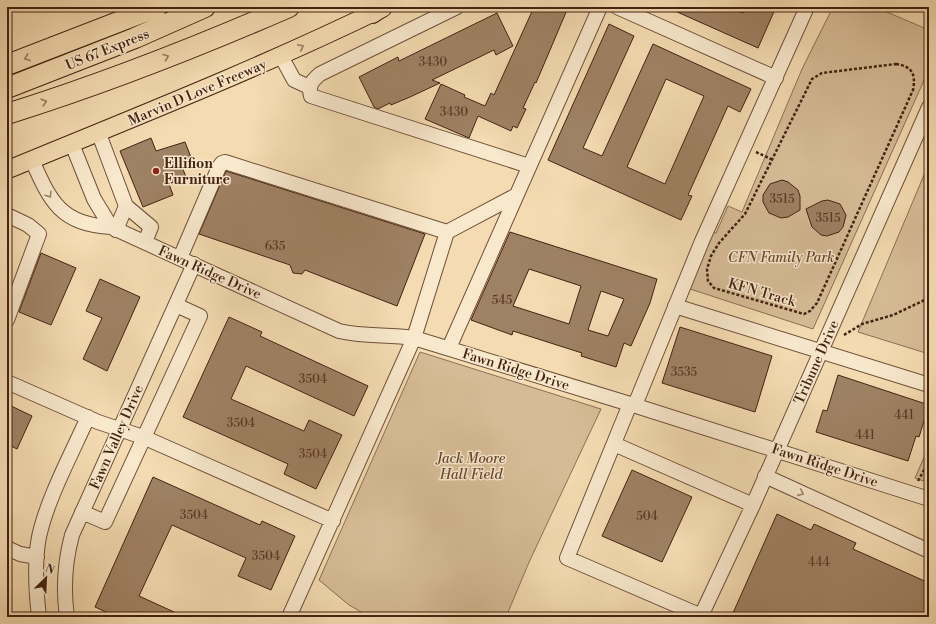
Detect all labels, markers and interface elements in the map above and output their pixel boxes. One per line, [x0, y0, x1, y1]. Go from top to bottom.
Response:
street label: US 67 Express [63, 25, 152, 75]
one-way arrow [297, 44, 304, 52]
one-way arrow [23, 54, 30, 62]
one-way arrow [163, 54, 170, 62]
street label: Marvin D Love Freeway [125, 55, 270, 130]
house number: 3430 [419, 55, 447, 70]
one-way arrow [41, 98, 48, 107]
house number: 3430 [440, 105, 468, 120]
place label: Ellifion Furniture [164, 155, 231, 189]
marker: Ellifion Furniture [151, 166, 161, 176]
one-way arrow [44, 191, 51, 198]
house number: 3515 [769, 192, 795, 207]
house number: 3515 [815, 211, 841, 226]
house number: 635 [265, 239, 286, 254]
street label: Fawn Ridge Drive [155, 242, 264, 304]
park label: CFN Family Park [728, 249, 834, 267]
street label: KFN Track [726, 275, 798, 311]
house number: 545 [492, 293, 513, 308]
street label: Tribune Drive [790, 318, 843, 407]
street label: Fawn Ridge Drive [460, 345, 571, 395]
house number: 3535 [671, 365, 698, 380]
house number: 3504 [299, 372, 327, 387]
street label: Fawn Valley Drive [86, 382, 148, 493]
house number: 441 [894, 408, 915, 423]
house number: 3504 [227, 416, 255, 431]
house number: 441 [855, 428, 876, 443]
street label: Fawn Ridge Drive [769, 440, 880, 492]
house number: 3504 [299, 447, 327, 462]
park label: Jack Moore Hall Field [435, 450, 506, 484]
one-way arrow [796, 488, 804, 496]
house number: 3504 [180, 508, 208, 523]
house number: 504 [636, 509, 658, 524]
house number: 3504 [252, 549, 280, 564]
house number: 444 [808, 555, 830, 570]
north arrow [26, 558, 66, 598]
text: N [43, 562, 57, 578]

